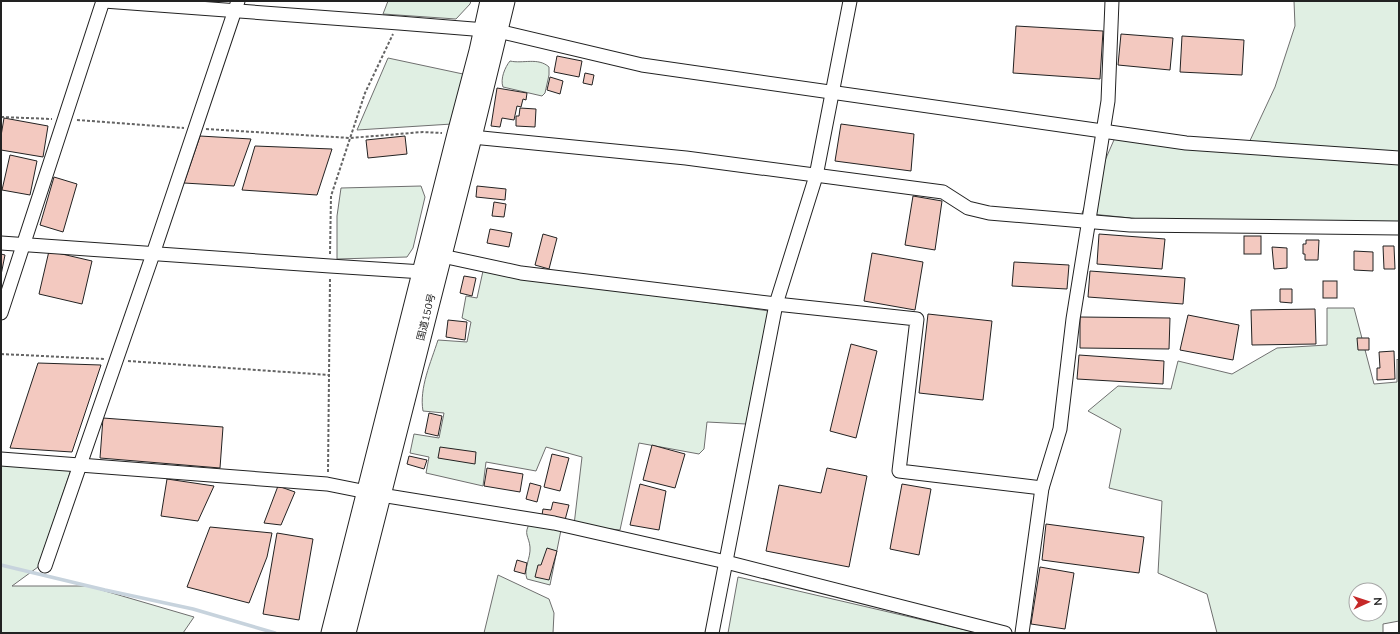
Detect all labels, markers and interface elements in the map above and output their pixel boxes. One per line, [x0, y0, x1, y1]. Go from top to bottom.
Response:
street label: 国道150号 [414, 292, 438, 342]
north arrow [1348, 582, 1388, 622]
text: N [1371, 597, 1385, 606]

